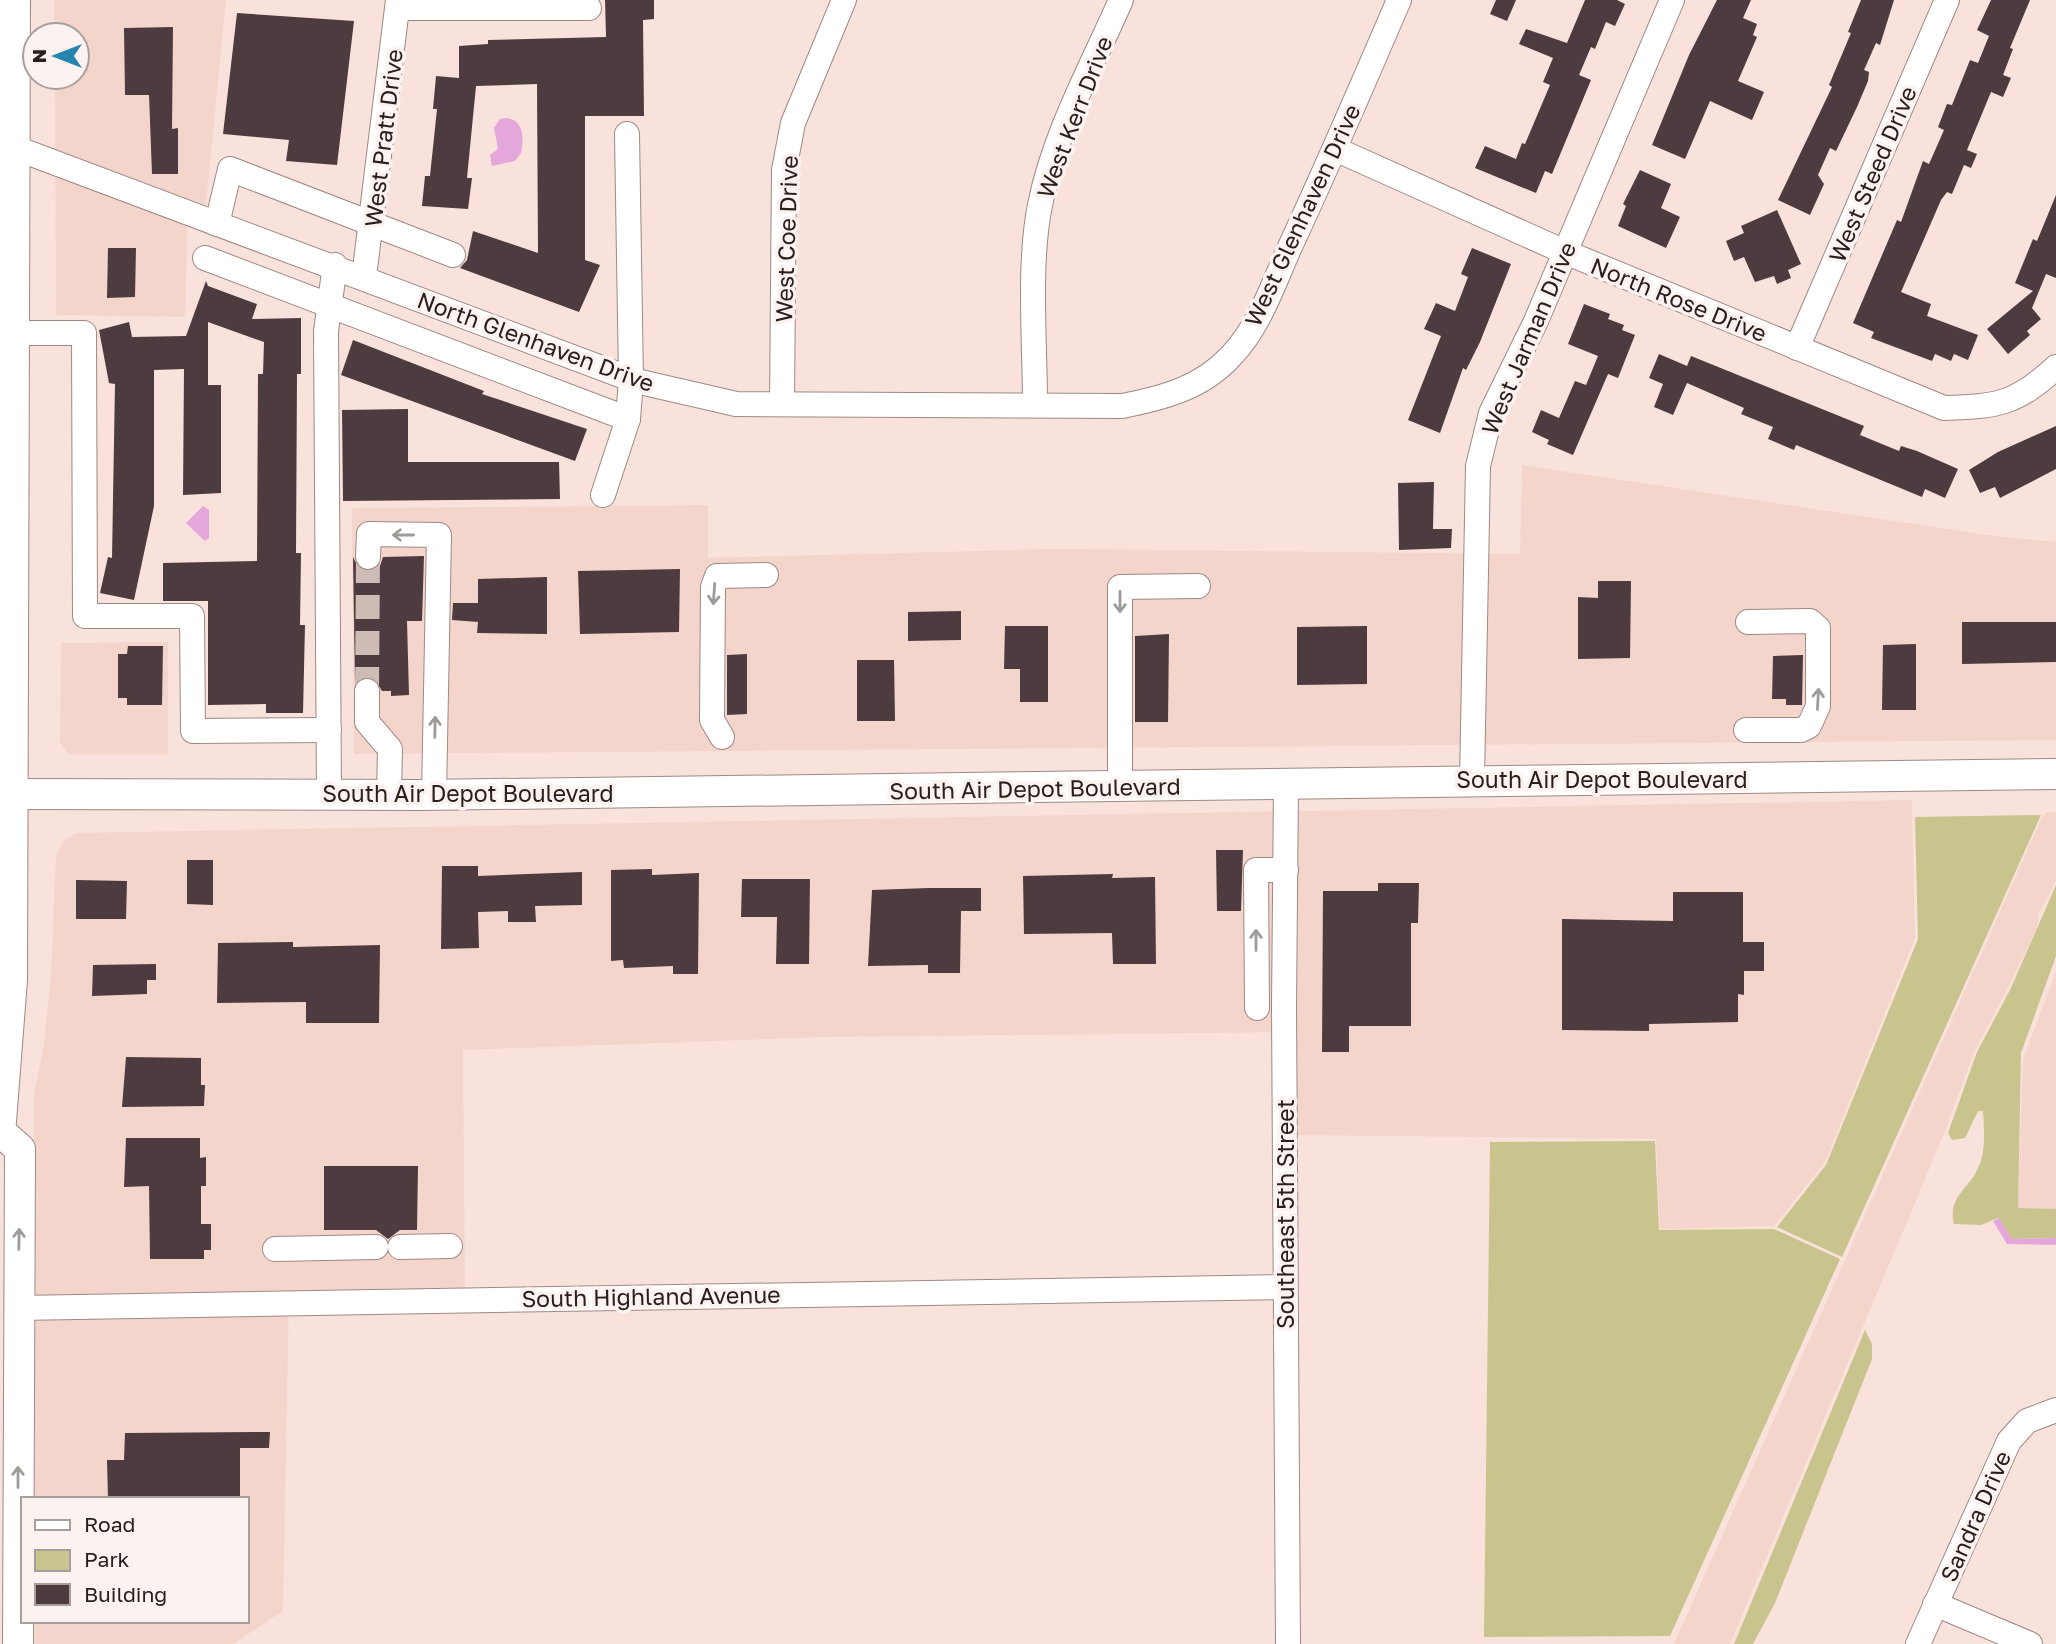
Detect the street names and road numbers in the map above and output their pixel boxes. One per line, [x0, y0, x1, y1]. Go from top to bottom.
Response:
street label: West Kerr Drive [1030, 32, 1118, 202]
street label: West Pratt Drive [358, 47, 408, 229]
street label: West Steed Drive [1822, 82, 1922, 266]
street label: West Glenhaven Drive [1238, 100, 1366, 330]
street label: West Coe Drive [769, 155, 803, 323]
street label: West Jarman Drive [1475, 237, 1581, 439]
street label: North Rose Drive [1587, 251, 1771, 347]
street label: North Glenhaven Drive [414, 285, 658, 397]
street label: South Air Depot Boulevard [1456, 765, 1748, 793]
street label: South Air Depot Boulevard [889, 771, 1181, 805]
street label: South Air Depot Boulevard [322, 779, 614, 807]
street label: Southeast 5th Street [1271, 1099, 1299, 1329]
street label: South Highland Avenue [521, 1280, 781, 1312]
street label: Sandra Drive [1934, 1446, 2016, 1586]

